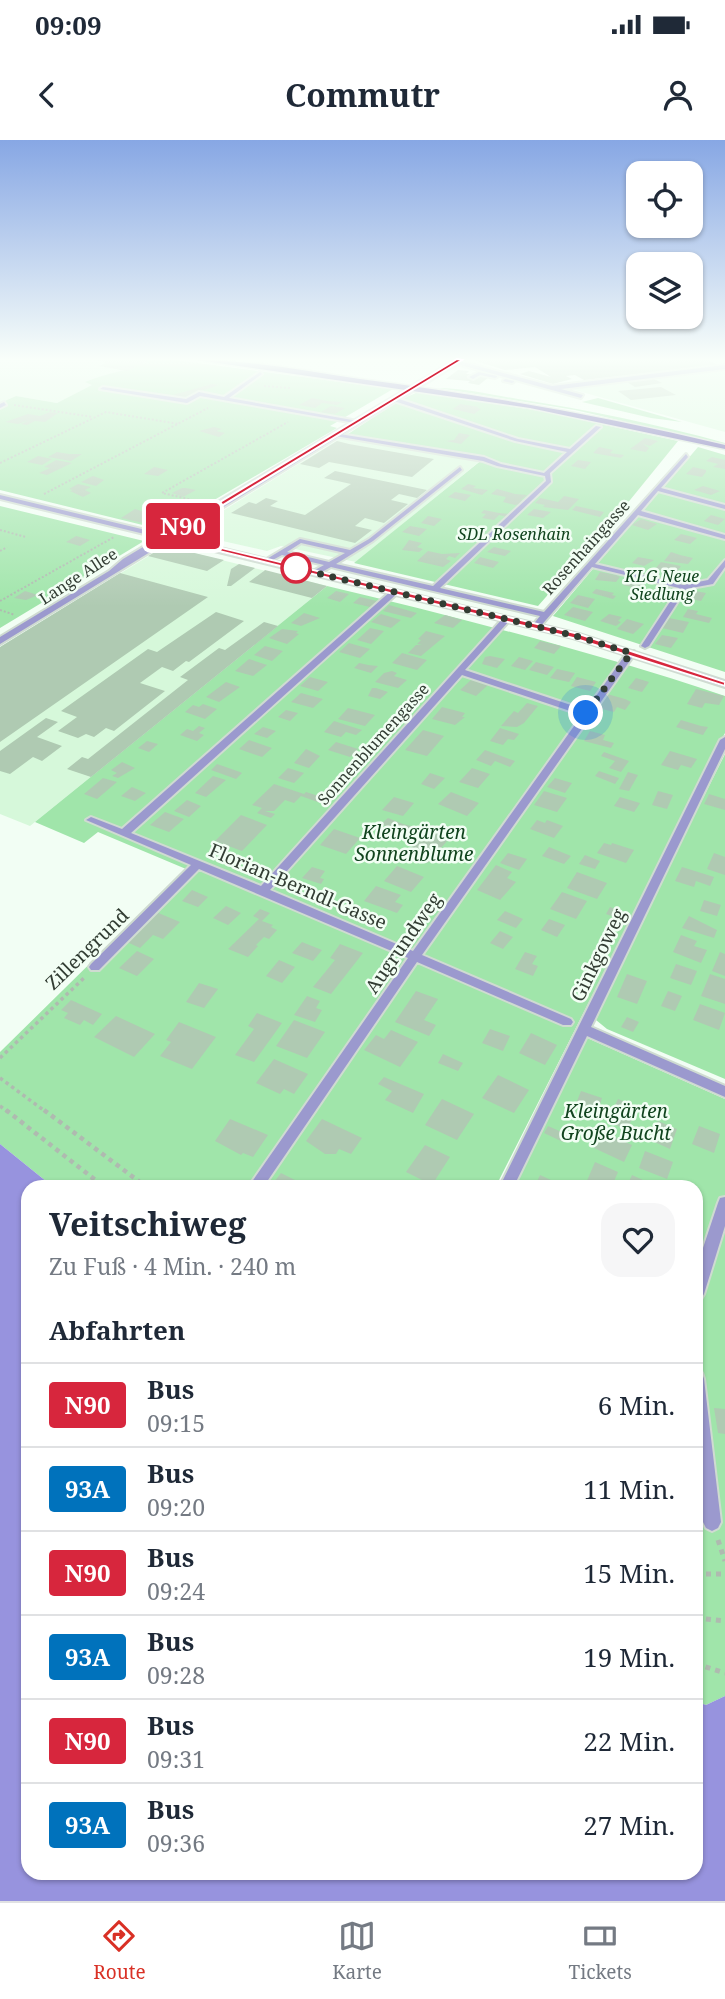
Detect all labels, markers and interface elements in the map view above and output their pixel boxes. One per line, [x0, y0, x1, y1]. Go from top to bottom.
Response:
text: 09:09 [35, 7, 102, 43]
text: Commutr [285, 73, 440, 116]
icon: back [28, 76, 66, 114]
icon: person [659, 76, 697, 114]
map controls [626, 161, 703, 329]
button: locate [626, 161, 703, 238]
button: layers [626, 252, 703, 329]
street label: Rosenhaingasse [537, 495, 635, 599]
line badge: N90 [143, 503, 223, 549]
text: N90 [160, 509, 206, 542]
park label: SDL Rosenhain [458, 523, 571, 545]
street label: Lange Allee [35, 543, 121, 609]
unlabelled marker [281, 553, 311, 583]
park label: KLG Neue Siedlung [624, 565, 699, 605]
street label: Sonnenblumengasse [312, 678, 434, 810]
your location [568, 695, 603, 730]
park label: Kleingärten Sonnenblume [355, 819, 473, 867]
street label: Florian-Berndl-Gasse [205, 837, 391, 935]
street label: Augrundweg [359, 888, 447, 998]
street label: Zillengrund [40, 902, 135, 995]
street label: Ginkgoweg [564, 904, 632, 1006]
park label: Kleingärten Große Bucht [561, 1098, 672, 1146]
text: Veitschiweg [49, 1201, 246, 1246]
button: heart [601, 1203, 675, 1277]
text: Zu Fuß · 4 Min. · 240 m [49, 1250, 296, 1282]
text: Abfahrten [49, 1312, 185, 1348]
text: Bus [147, 1371, 194, 1407]
text: 6 Min. [598, 1387, 675, 1423]
text: N90 [64, 1388, 111, 1421]
text: 09:15 [147, 1407, 205, 1439]
text: Bus [147, 1455, 194, 1491]
text: 11 Min. [583, 1471, 675, 1507]
text: 93A [65, 1472, 110, 1505]
text: 09:20 [147, 1491, 205, 1523]
text: Bus [147, 1539, 194, 1575]
text: 15 Min. [583, 1555, 675, 1591]
text: N90 [64, 1556, 111, 1589]
text: 09:24 [147, 1575, 205, 1607]
text: Bus [147, 1623, 194, 1659]
text: 19 Min. [583, 1639, 675, 1675]
text: 93A [65, 1640, 110, 1673]
text: 09:28 [147, 1659, 205, 1691]
text: Bus [147, 1707, 194, 1743]
text: 22 Min. [583, 1723, 675, 1759]
text: N90 [64, 1724, 111, 1757]
text: 09:31 [147, 1743, 205, 1775]
text: Bus [147, 1791, 194, 1827]
text: 27 Min. [583, 1807, 675, 1843]
text: 93A [65, 1808, 110, 1841]
text: 09:36 [147, 1827, 205, 1859]
tab: Route [93, 1917, 146, 1985]
tab: Karte [332, 1917, 382, 1985]
tab: Tickets [569, 1917, 632, 1985]

